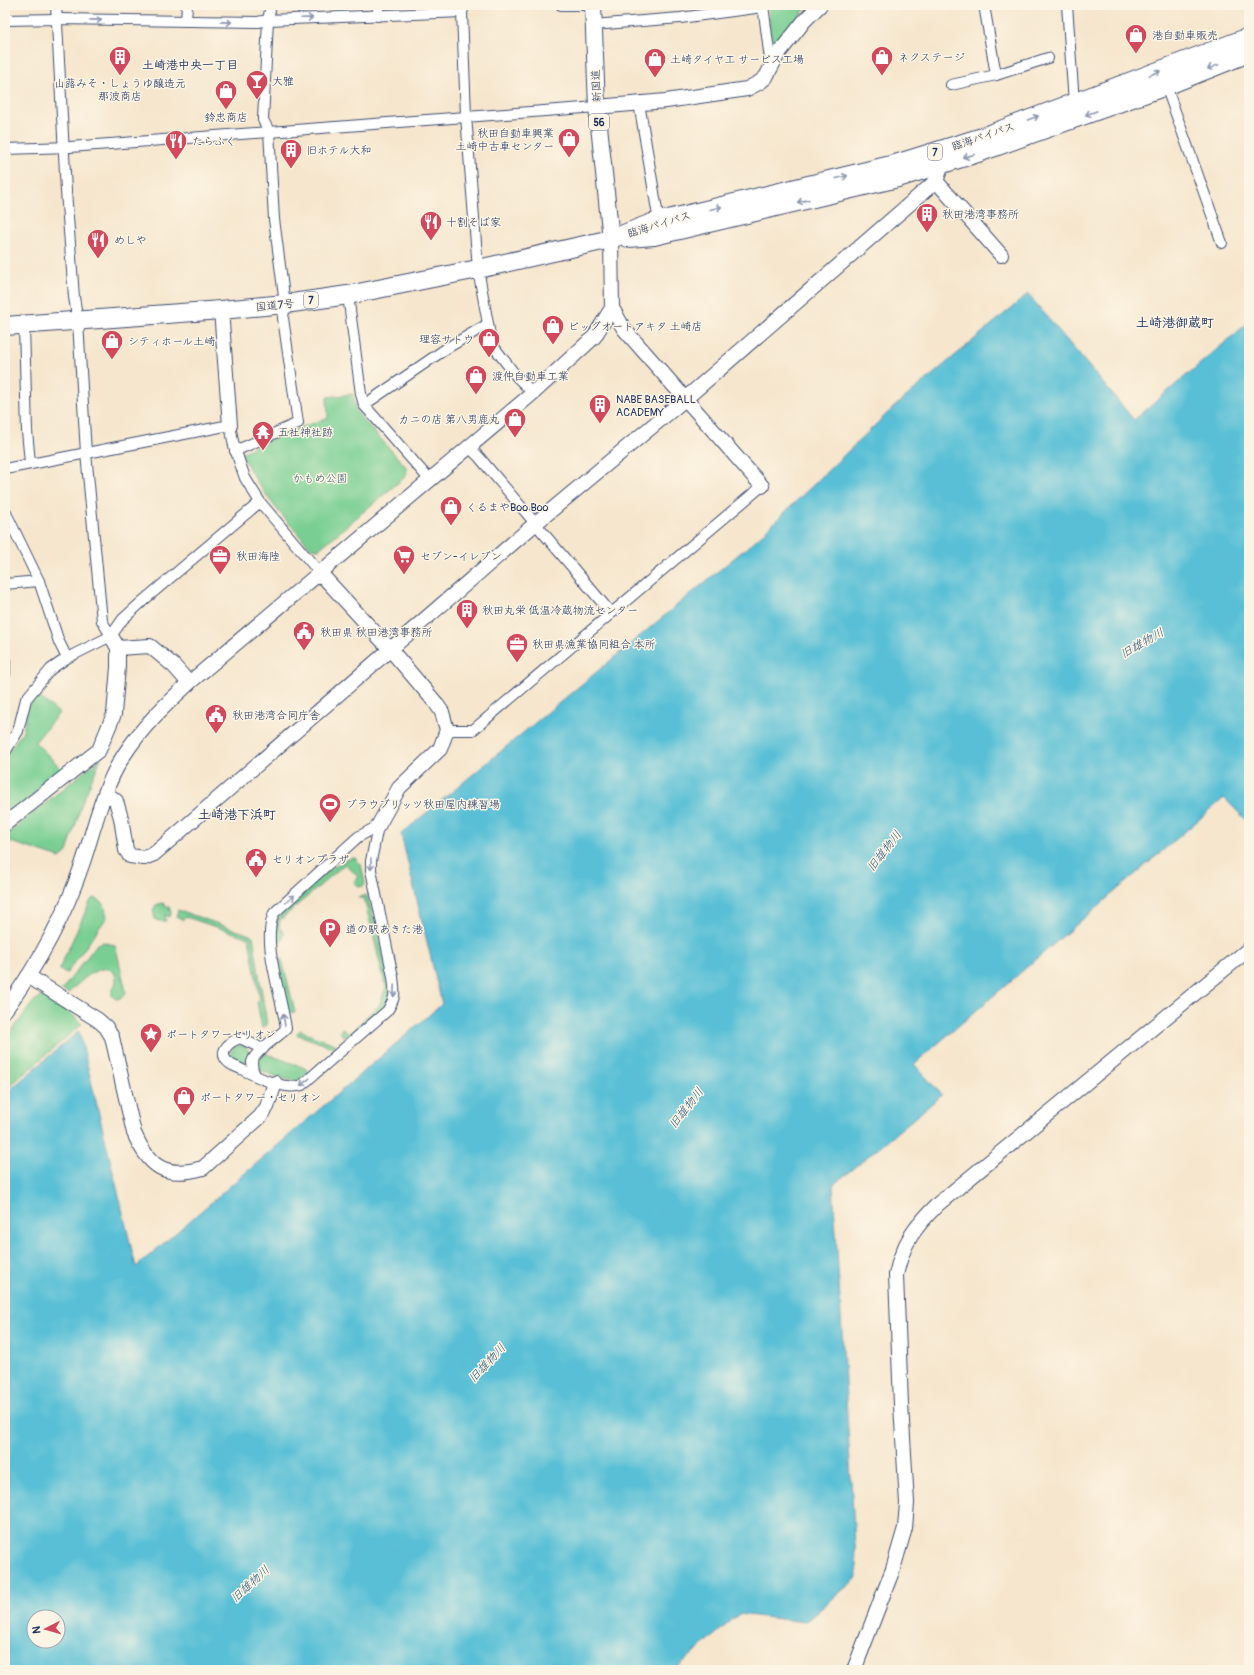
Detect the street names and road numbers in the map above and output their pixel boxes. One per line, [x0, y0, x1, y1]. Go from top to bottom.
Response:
street label: 新国道 [589, 69, 604, 103]
road number: 56 [589, 114, 609, 130]
street label: 臨海バイパス [950, 120, 1016, 153]
road number: 7 [928, 144, 942, 160]
street label: 臨海バイパス [626, 209, 693, 240]
road number: 7 [304, 292, 318, 308]
street label: 国道7号 [255, 297, 295, 314]

